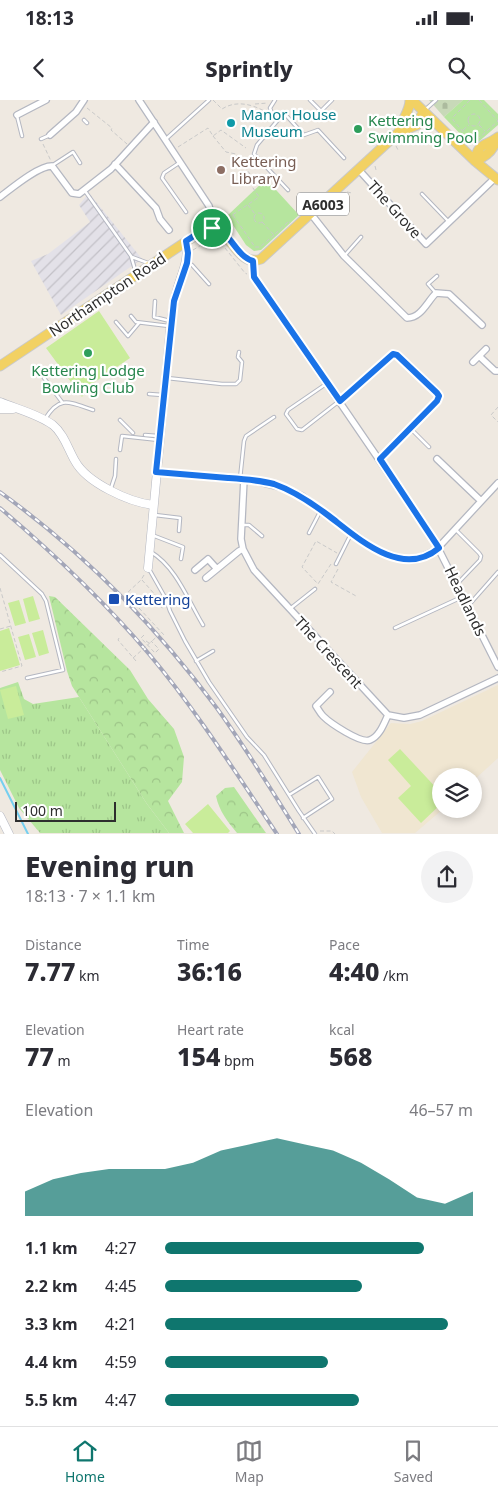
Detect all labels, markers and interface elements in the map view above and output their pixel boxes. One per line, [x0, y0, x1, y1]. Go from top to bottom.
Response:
text: 18:13 [25, 5, 74, 31]
text: Sprintly [205, 53, 293, 83]
icon: back [25, 54, 53, 82]
icon: search [445, 54, 473, 82]
place label: Manor House Museum [241, 104, 337, 141]
place label: Kettering Swimming Pool [368, 110, 477, 147]
marker: Manor House Museum [225, 117, 237, 129]
marker: Kettering Swimming Pool [352, 123, 364, 135]
place label: Kettering Library [231, 151, 297, 188]
marker: Kettering Library [215, 164, 227, 176]
street label: The Grove [364, 176, 426, 242]
road number: A6003 [297, 192, 349, 216]
pin [191, 207, 233, 249]
icon: arrive [198, 214, 226, 242]
street label: Northampton Road [45, 247, 169, 341]
marker: Kettering Lodge Bowling Club [82, 347, 94, 359]
place label: Kettering Lodge Bowling Club [31, 360, 145, 397]
street label: Headlands [441, 563, 491, 639]
place label: Kettering [125, 589, 191, 609]
marker: Kettering [107, 592, 121, 606]
street label: The Crescent [291, 612, 368, 693]
map controls [432, 768, 482, 818]
button: layers [432, 768, 482, 818]
scale bar [15, 798, 116, 822]
text: 100 m [22, 801, 63, 820]
text: Evening run [25, 847, 194, 885]
button: share [421, 851, 473, 903]
text: 18:13 · 7 × 1.1 km [25, 885, 155, 907]
text: Distance [25, 935, 82, 954]
text: Time [177, 935, 209, 954]
text: Pace [329, 935, 360, 954]
text: 7.77 [25, 954, 75, 988]
text: 36:16 [177, 954, 242, 988]
text: 4:40 [329, 954, 379, 988]
text: km [75, 966, 100, 985]
text: /km [379, 966, 409, 985]
text: Elevation [25, 1020, 85, 1039]
text: Heart rate [177, 1020, 244, 1039]
text: kcal [329, 1020, 355, 1039]
text: 77 [25, 1039, 54, 1073]
text: 154 [177, 1039, 220, 1073]
text: 568 [329, 1039, 372, 1073]
text: m [54, 1051, 71, 1070]
text: bpm [220, 1051, 254, 1070]
text: Elevation [25, 1099, 93, 1121]
text: 46–57 m [409, 1099, 473, 1121]
text: 1.1 km [25, 1237, 77, 1259]
text: 4:27 [105, 1237, 137, 1259]
text: 2.2 km [25, 1275, 77, 1297]
text: 4:45 [105, 1275, 137, 1297]
text: 3.3 km [25, 1313, 77, 1335]
text: 4:21 [105, 1313, 137, 1335]
text: 4.4 km [25, 1351, 77, 1373]
text: 4:59 [105, 1351, 137, 1373]
text: 5.5 km [25, 1389, 77, 1411]
text: 4:47 [105, 1389, 137, 1411]
tab: Home [65, 1437, 105, 1486]
tab: Map [235, 1437, 264, 1486]
tab: Saved [394, 1437, 433, 1486]

